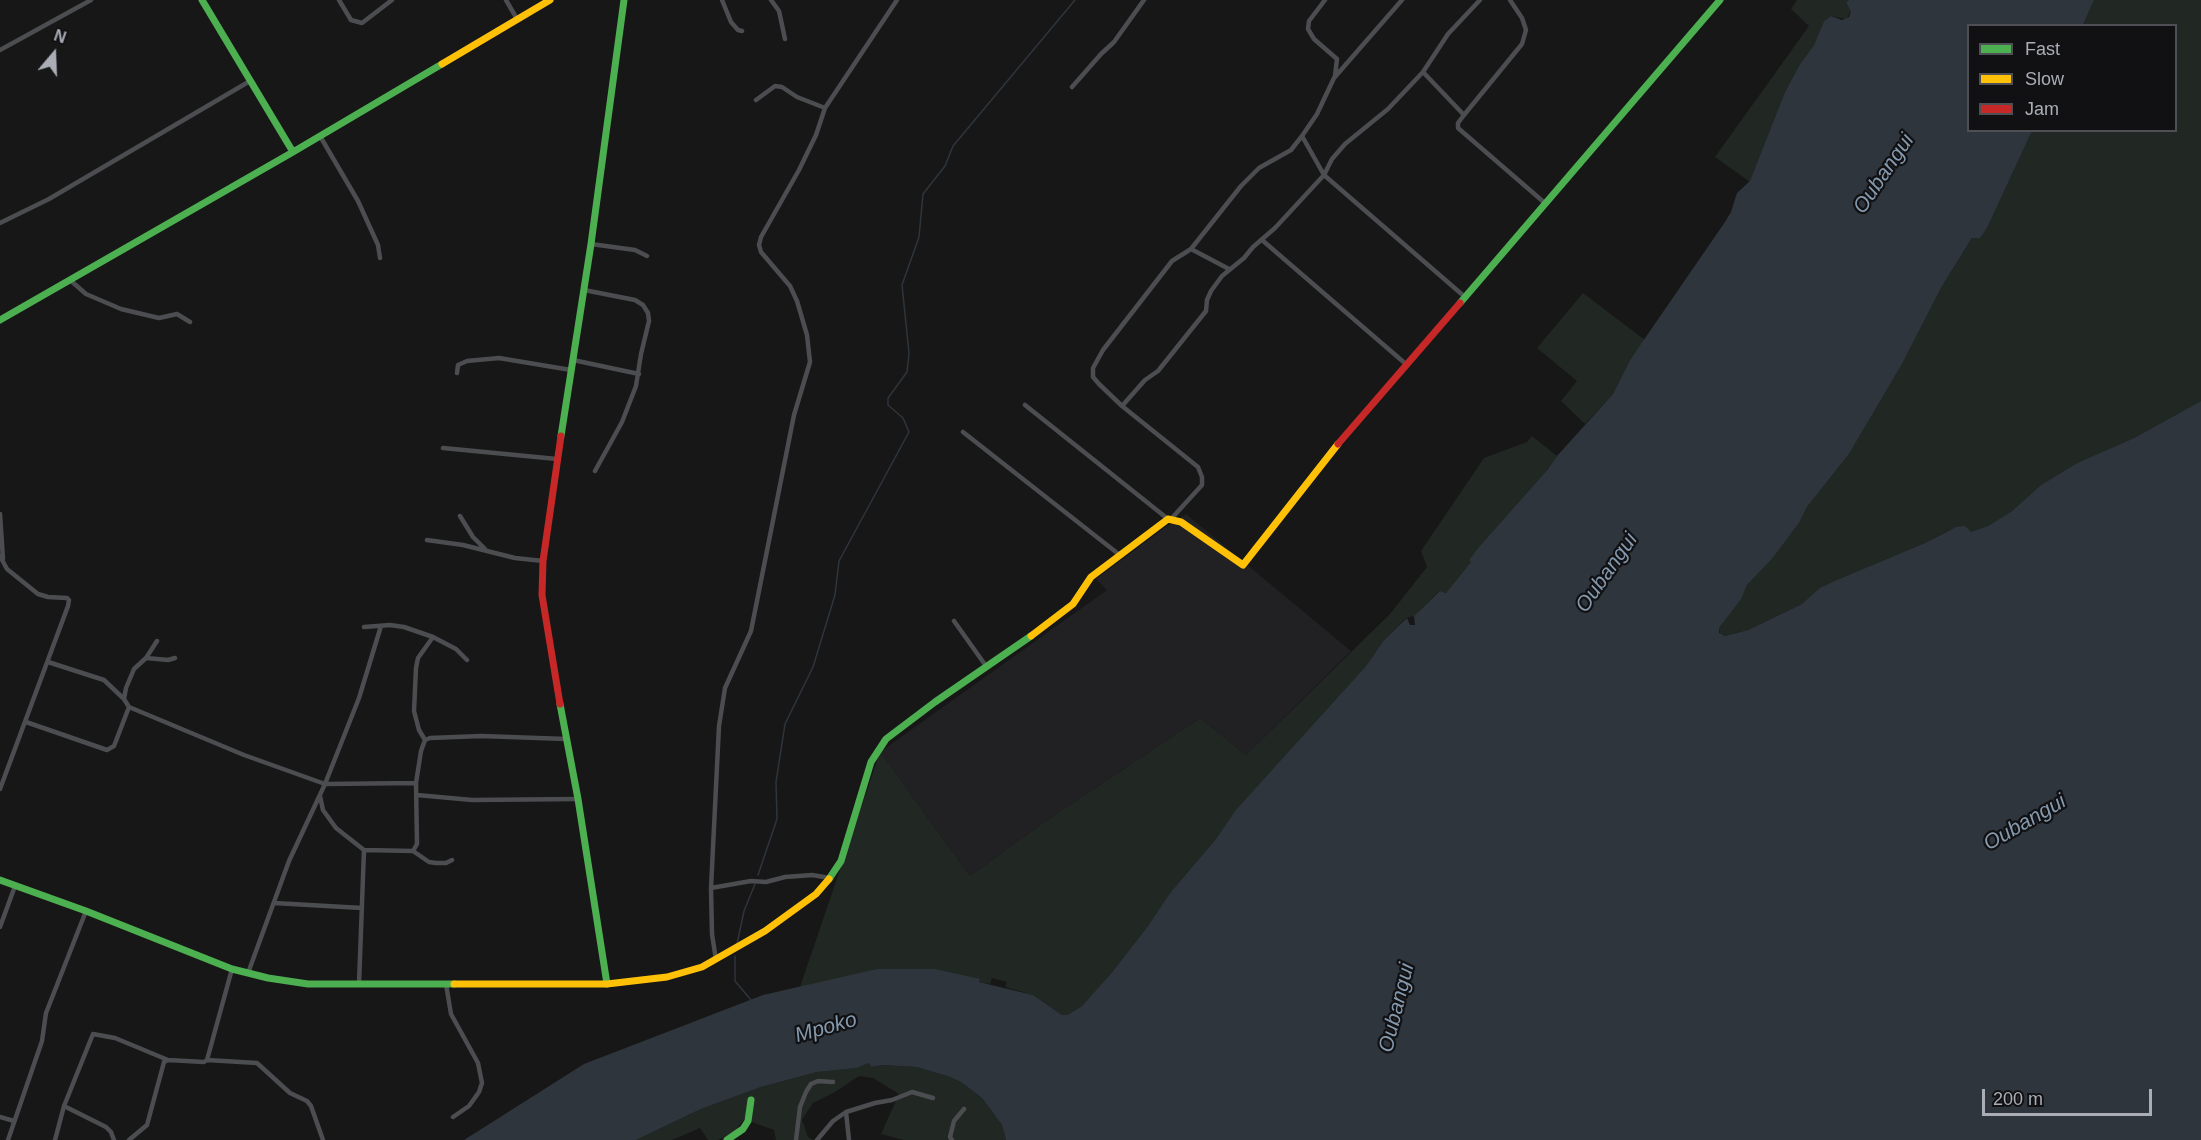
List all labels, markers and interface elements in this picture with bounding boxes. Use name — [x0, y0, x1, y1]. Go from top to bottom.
north arrow — [24, 24, 84, 84]
legend — [1967, 24, 2177, 132]
text: N — [52, 27, 68, 46]
text: Fast — [2025, 39, 2060, 59]
text: Slow — [2025, 69, 2064, 89]
text: Jam — [2025, 99, 2059, 119]
water label: Oubangui — [1848, 129, 1920, 219]
water label: Oubangui — [1571, 528, 1643, 618]
water label: Oubangui — [1979, 789, 2071, 857]
water label: Oubangui — [1374, 961, 1420, 1055]
water label: Mpoko — [792, 1007, 860, 1049]
scale bar — [1985, 1077, 2154, 1115]
text: 200 m — [1993, 1089, 2043, 1109]

